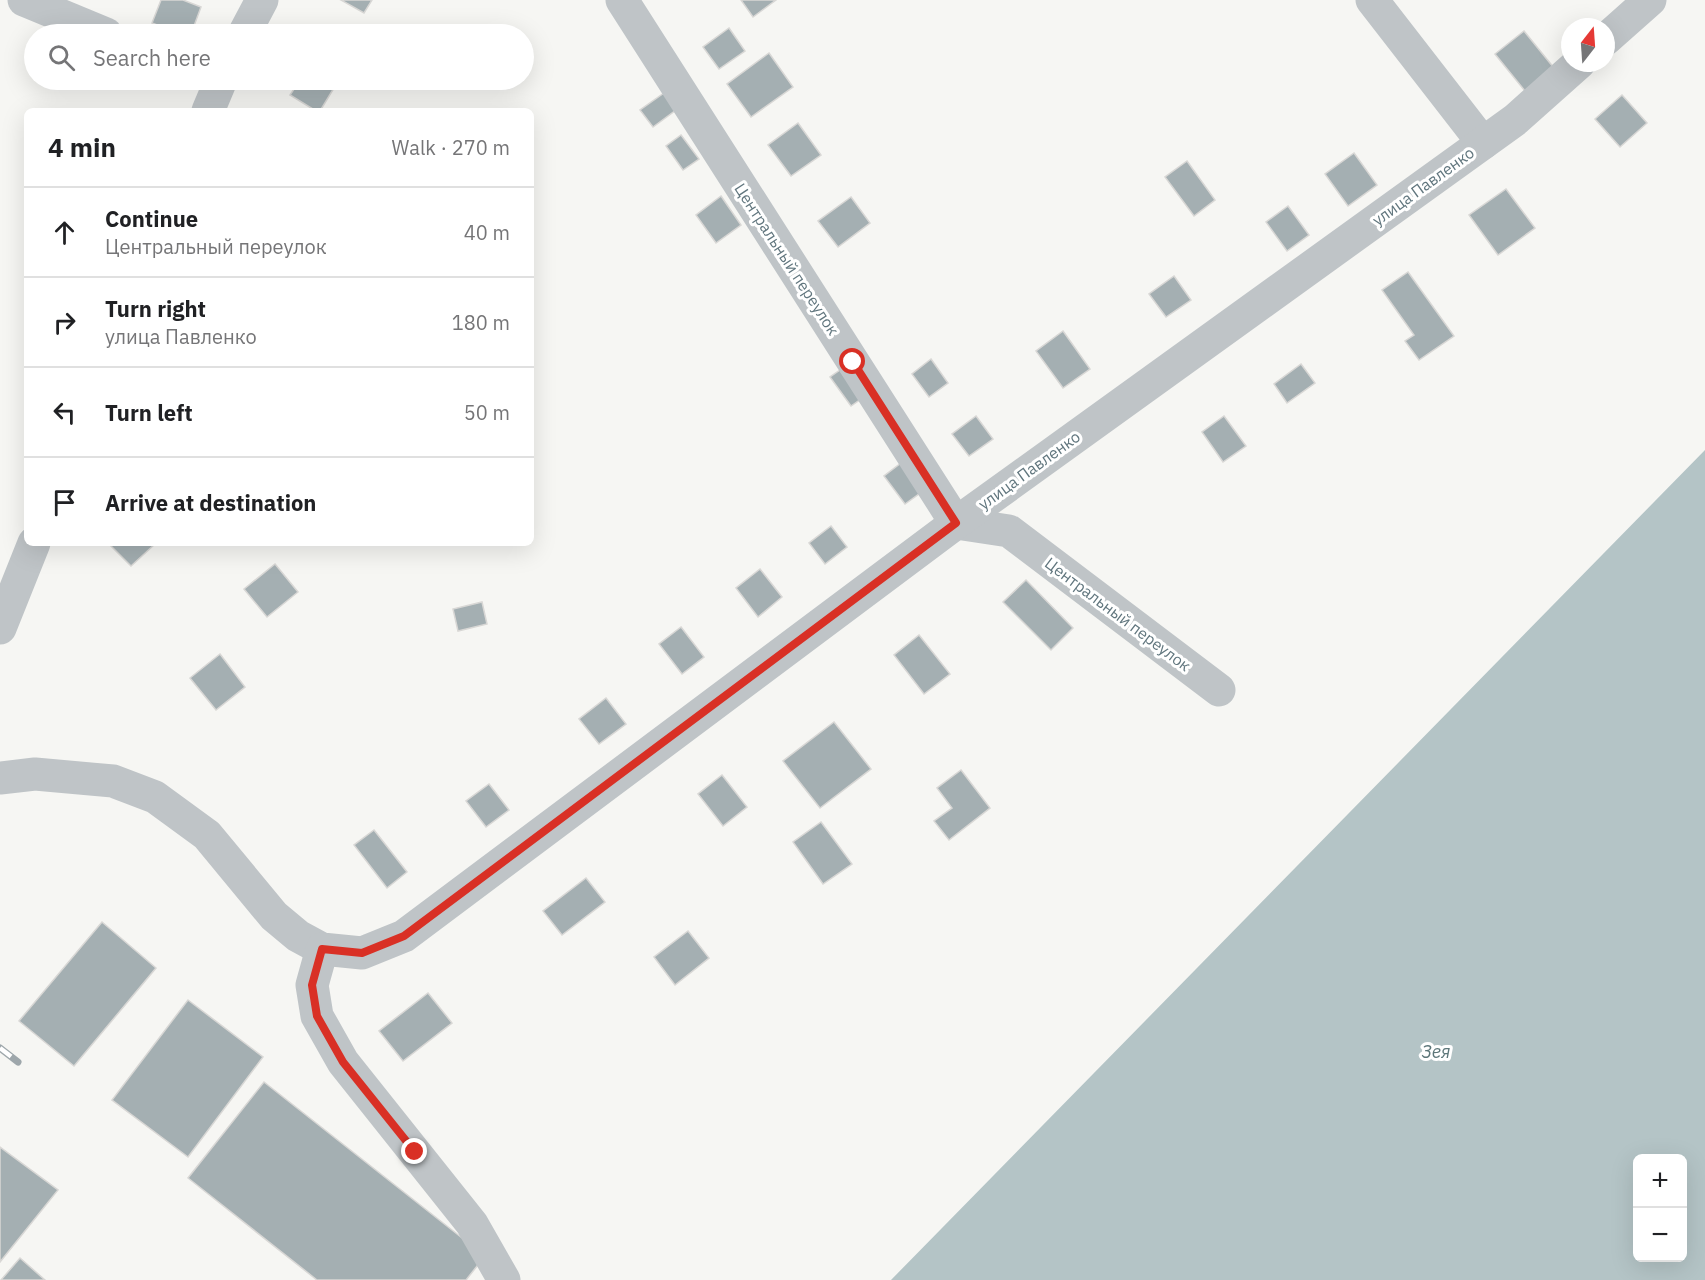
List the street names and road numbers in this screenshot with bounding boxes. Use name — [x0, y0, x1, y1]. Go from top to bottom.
street label: улица Павленко — [1368, 142, 1478, 230]
street label: Центральный переулок — [730, 179, 844, 339]
street label: улица Павленко — [974, 426, 1084, 514]
street label: Центральный переулок — [1041, 553, 1195, 675]

